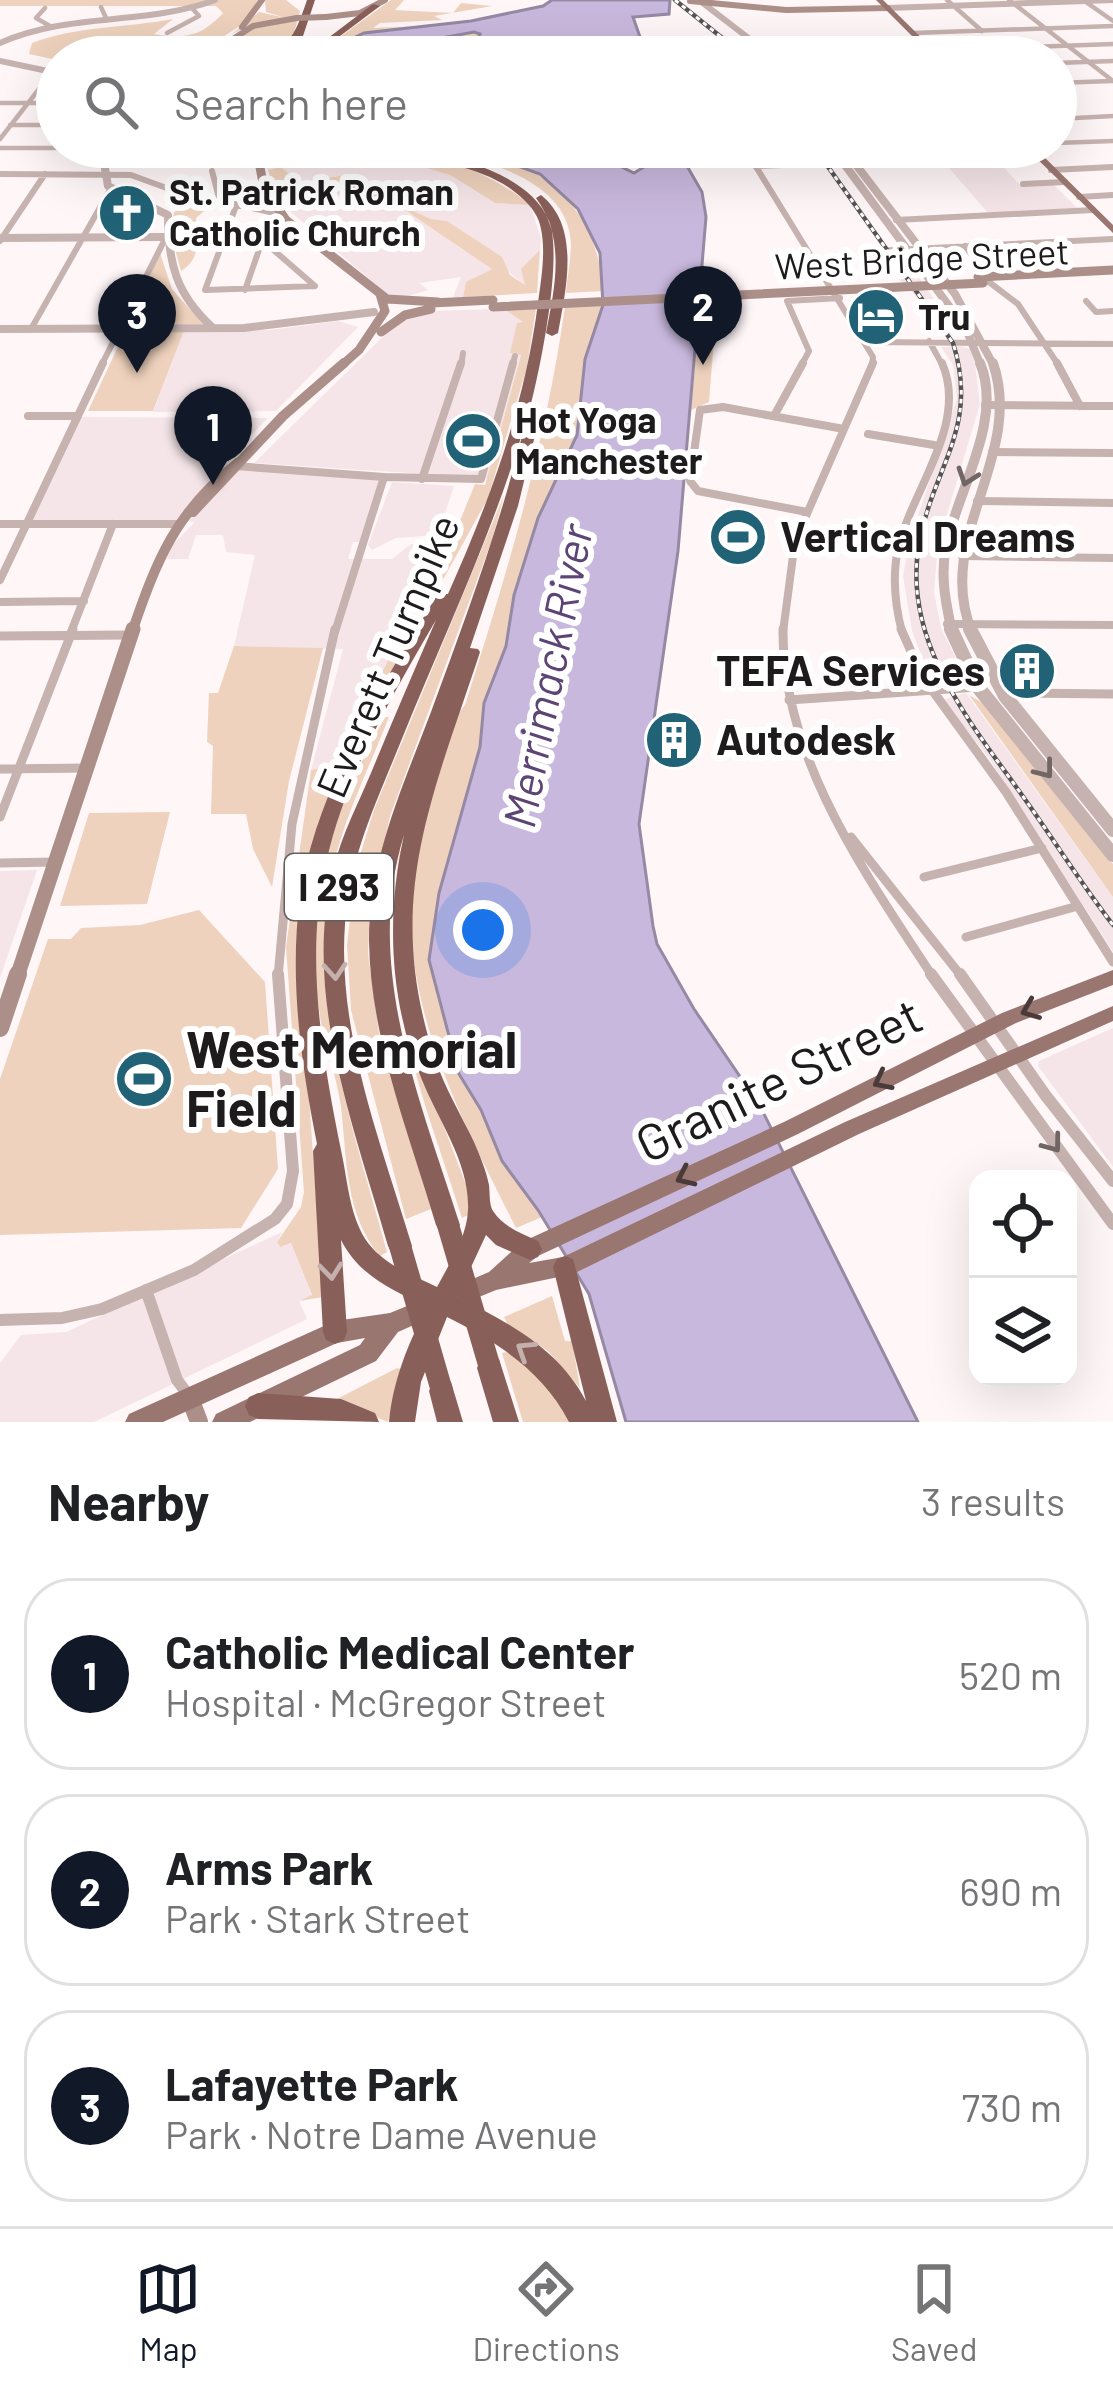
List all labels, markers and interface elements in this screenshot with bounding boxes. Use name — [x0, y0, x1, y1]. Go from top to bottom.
search box — [36, 36, 1077, 168]
icon: search — [78, 69, 144, 135]
text: Search here — [174, 75, 408, 129]
place label: St. Patrick Roman Catholic Church — [169, 169, 454, 253]
church icon: St. Patrick Roman Catholic Church — [96, 182, 158, 244]
street label: West Bridge Street — [774, 228, 1070, 287]
pin: 2 — [664, 266, 742, 365]
pin: 3 — [98, 274, 176, 373]
hotel icon: Tru — [845, 286, 907, 348]
place label: Tru — [918, 294, 970, 337]
pin: 1 — [174, 386, 252, 485]
place label: Hot Yoga Manchester — [515, 397, 703, 481]
sports icon: Hot Yoga Manchester — [442, 410, 504, 472]
one-way arrow — [957, 465, 981, 486]
street label: Everett Turnpike — [304, 506, 469, 804]
sports icon: Vertical Dreams — [707, 506, 769, 568]
place label: Vertical Dreams — [780, 510, 1075, 560]
water label: Merrimack River — [490, 517, 602, 832]
building icon: TEFA Services — [996, 640, 1058, 702]
place label: TEFA Services — [716, 644, 985, 694]
building icon: Autodesk — [643, 709, 705, 771]
place label: Autodesk — [716, 713, 896, 763]
one-way arrow — [1031, 757, 1052, 779]
road number: I 293 — [285, 854, 393, 920]
your location — [453, 900, 513, 960]
one-way arrow — [322, 962, 348, 981]
street label: Granite Street — [625, 982, 931, 1173]
one-way arrow — [1021, 995, 1042, 1020]
place label: West Memorial Field — [186, 1017, 517, 1137]
sports icon: West Memorial Field — [113, 1048, 175, 1110]
one-way arrow — [873, 1067, 894, 1091]
one-way arrow — [1039, 1130, 1060, 1152]
one-way arrow — [676, 1163, 697, 1186]
map controls — [969, 1170, 1077, 1386]
button: locate — [969, 1170, 1077, 1278]
one-way arrow — [318, 1262, 343, 1281]
button: layers — [969, 1278, 1077, 1386]
one-way arrow — [516, 1342, 538, 1364]
text: Nearby — [48, 1470, 209, 1531]
text: 3 results — [921, 1477, 1065, 1524]
text: Catholic Medical Center — [165, 1624, 634, 1678]
text: 1 — [83, 1651, 97, 1698]
text: 520 m — [959, 1651, 1062, 1698]
text: Hospital · McGregor Street — [165, 1678, 606, 1725]
text: Arms Park — [165, 1840, 373, 1894]
text: 2 — [79, 1867, 101, 1914]
text: 690 m — [960, 1867, 1062, 1914]
text: Park · Stark Street — [165, 1894, 470, 1941]
text: Lafayette Park — [165, 2056, 458, 2110]
text: 3 — [79, 2083, 101, 2130]
text: 730 m — [961, 2083, 1062, 2130]
text: Park · Notre Dame Avenue — [165, 2110, 598, 2157]
tab: Map — [135, 2256, 201, 2368]
tab: Directions — [472, 2256, 620, 2368]
tab: Saved — [891, 2256, 978, 2368]

